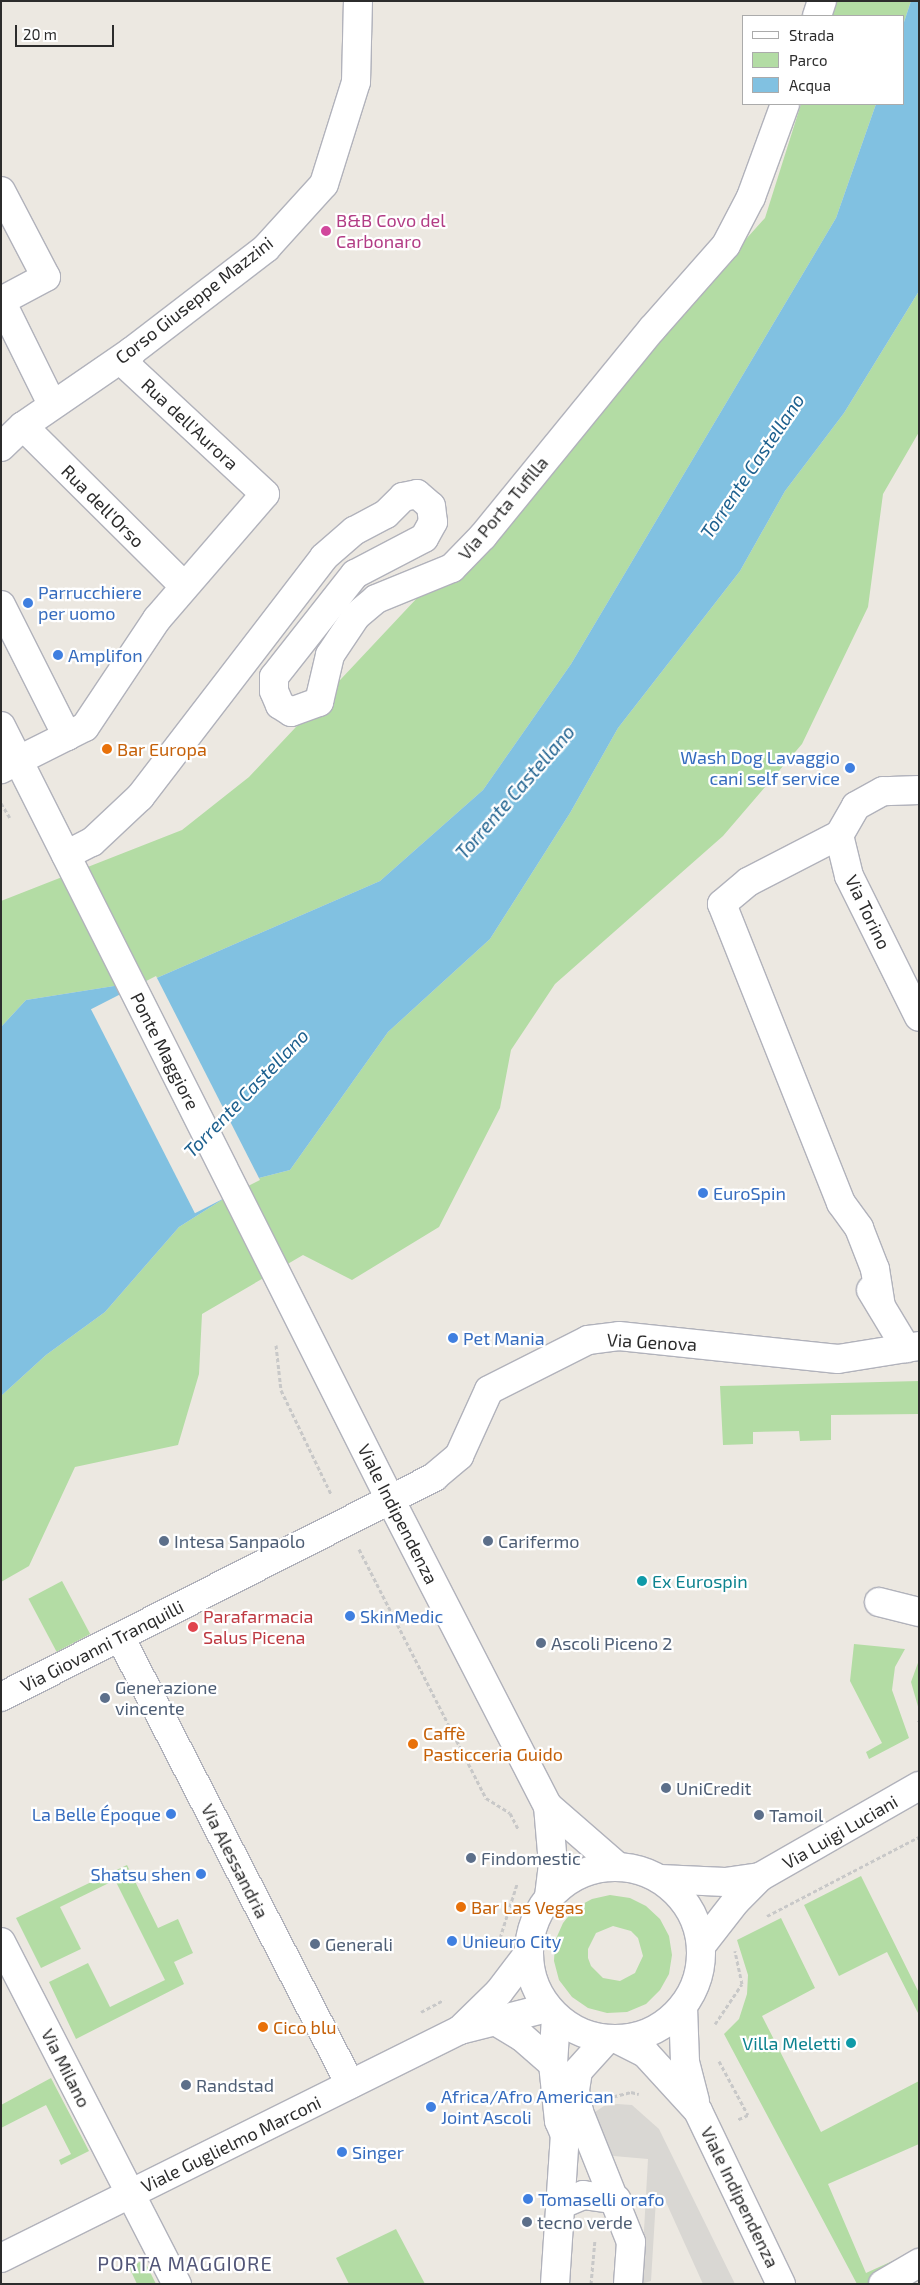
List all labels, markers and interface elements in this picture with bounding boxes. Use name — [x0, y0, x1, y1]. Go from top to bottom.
scale bar — [18, 15, 116, 47]
legend — [742, 15, 905, 105]
text: 20 m — [23, 25, 57, 43]
text: Strada — [789, 26, 834, 44]
text: Parco — [789, 51, 828, 69]
text: Acqua — [789, 76, 831, 94]
place label: B&B Covo del Carbonaro — [336, 210, 446, 252]
marker: B&B Covo del Carbonaro — [320, 225, 332, 237]
street label: Corso Giuseppe Mazzini — [111, 232, 277, 368]
street label: Rua dell'Aurora — [137, 374, 243, 474]
water label: Torrente Castellano — [695, 389, 809, 543]
street label: Via Porta Tufilla — [453, 452, 553, 564]
street label: Rua dell'Orso — [57, 460, 149, 552]
place label: Parrucchiere per uomo — [38, 582, 142, 624]
marker: Parrucchiere per uomo — [22, 597, 34, 609]
place label: Amplifon — [68, 644, 143, 666]
marker: Amplifon — [52, 649, 64, 661]
water label: Torrente Castellano — [451, 721, 579, 863]
place label: Bar Europa — [117, 738, 207, 760]
marker: Bar Europa — [101, 743, 113, 755]
place label: Wash Dog Lavaggio cani self service — [680, 747, 840, 790]
marker: Wash Dog Lavaggio cani self service — [844, 762, 856, 774]
street label: Via Torino — [841, 871, 895, 953]
street label: Ponte Maggiore — [126, 989, 204, 1113]
water label: Torrente Castellano — [179, 1024, 313, 1162]
place label: EuroSpin — [713, 1182, 786, 1204]
marker: EuroSpin — [697, 1187, 709, 1199]
place label: Pet Mania — [463, 1327, 545, 1349]
street label: Via Genova — [606, 1329, 698, 1355]
marker: Pet Mania — [447, 1332, 459, 1344]
street label: Viale Indipendenza — [353, 1440, 443, 1588]
place label: Intesa Sanpaolo — [174, 1530, 305, 1552]
place label: Carifermo — [498, 1530, 579, 1552]
marker: Intesa Sanpaolo — [158, 1535, 170, 1547]
marker: Carifermo — [482, 1535, 494, 1547]
place label: Ex Eurospin — [652, 1570, 748, 1592]
marker: Ex Eurospin — [636, 1575, 648, 1587]
street label: Via Giovanni Tranquilli — [17, 1595, 187, 1697]
place label: SkinMedic — [360, 1605, 443, 1627]
place label: Parafarmacia Salus Picena — [203, 1606, 313, 1648]
marker: SkinMedic — [344, 1610, 356, 1622]
marker: Parafarmacia Salus Picena — [187, 1621, 199, 1633]
place label: Ascoli Piceno 2 — [551, 1632, 672, 1654]
marker: Ascoli Piceno 2 — [535, 1637, 547, 1649]
place label: Generazione vincente — [115, 1677, 217, 1720]
marker: Generazione vincente — [99, 1692, 111, 1704]
place label: Caffè Pasticceria Guido — [423, 1723, 563, 1766]
marker: Caffè Pasticceria Guido — [407, 1738, 419, 1750]
place label: UniCredit — [676, 1777, 751, 1799]
marker: UniCredit — [660, 1782, 672, 1794]
street label: Via Luigi Luciani — [779, 1790, 901, 1874]
street label: Via Alessandria — [197, 1800, 273, 1922]
place label: La Belle Époque — [32, 1803, 161, 1825]
place label: Tamoil — [769, 1804, 823, 1826]
marker: La Belle Époque — [165, 1808, 177, 1820]
marker: Tamoil — [753, 1809, 765, 1821]
place label: Findomestic — [481, 1847, 581, 1869]
marker: Findomestic — [465, 1852, 477, 1864]
place label: Shatsu shen — [91, 1863, 191, 1885]
marker: Shatsu shen — [195, 1868, 207, 1880]
place label: Bar Las Vegas — [471, 1896, 584, 1918]
marker: Bar Las Vegas — [455, 1901, 467, 1913]
place label: Unieuro City — [462, 1930, 561, 1952]
place label: Generali — [325, 1933, 393, 1955]
marker: Unieuro City — [446, 1935, 458, 1947]
marker: Generali — [309, 1938, 321, 1950]
place label: Cico blu — [273, 2016, 336, 2038]
marker: Cico blu — [257, 2021, 269, 2033]
street label: Via Milano — [37, 2025, 95, 2111]
place label: Villa Meletti — [742, 2032, 841, 2054]
marker: Villa Meletti — [845, 2037, 857, 2049]
place label: Randstad — [196, 2074, 274, 2096]
marker: Randstad — [180, 2079, 192, 2091]
place label: Africa/Afro American Joint Ascoli — [441, 2086, 614, 2128]
street label: Viale Guglielmo Marconi — [138, 2091, 324, 2197]
marker: Africa/Afro American Joint Ascoli — [425, 2101, 437, 2113]
street label: Viale Indipendenza — [696, 2123, 784, 2271]
place label: Singer — [352, 2141, 404, 2163]
marker: Singer — [336, 2146, 348, 2158]
place label: Tomaselli orafo — [538, 2188, 665, 2210]
marker: Tomaselli orafo — [522, 2193, 534, 2205]
place label: tecno verde — [537, 2211, 633, 2233]
marker: tecno verde — [521, 2216, 533, 2228]
district label: PORTA MAGGIORE — [95, 2251, 275, 2275]

